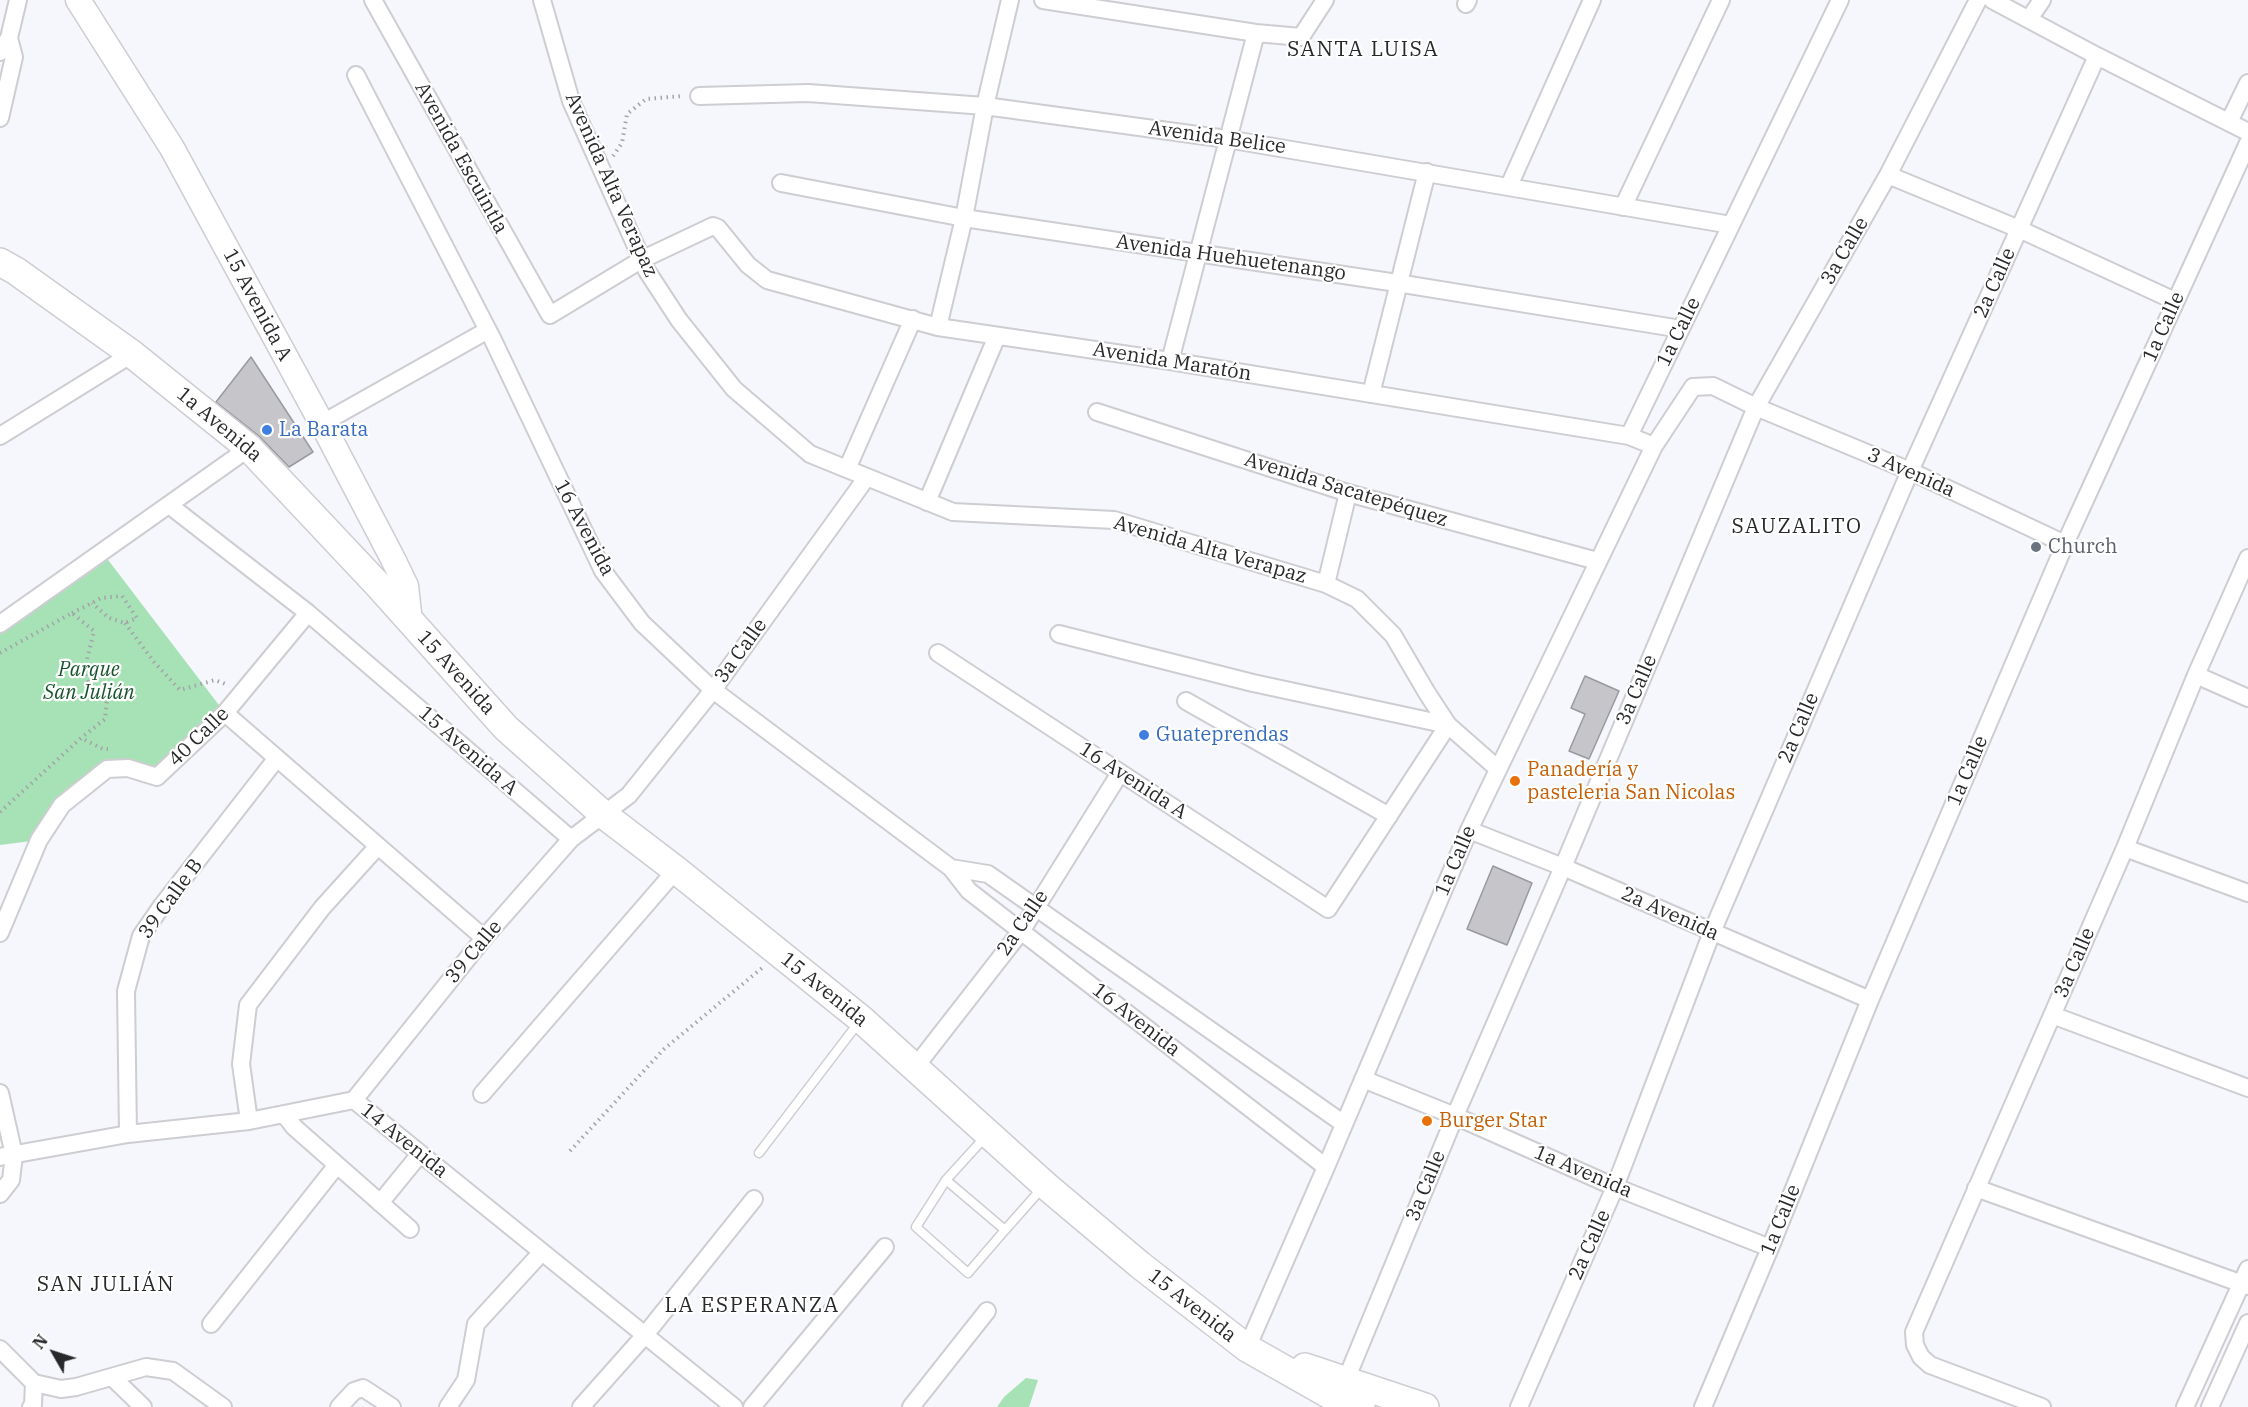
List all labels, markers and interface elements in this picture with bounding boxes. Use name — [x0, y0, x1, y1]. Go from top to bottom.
district label: SANTA LUISA — [1287, 37, 1439, 63]
street label: Avenida Escuintla — [409, 78, 513, 238]
street label: Avenida Alta Verapaz — [559, 89, 663, 281]
street label: Avenida Belice — [1147, 116, 1287, 160]
street label: 3a Calle — [1816, 213, 1874, 289]
street label: Avenida Huehuetenango — [1114, 230, 1348, 286]
street label: 2a Calle — [1969, 244, 2021, 322]
street label: 15 Avenida A — [217, 245, 297, 365]
street label: 1a Calle — [2138, 288, 2190, 366]
street label: 1a Calle — [1652, 293, 1706, 371]
street label: Avenida Maratón — [1091, 338, 1253, 386]
street label: 1a Avenida — [171, 382, 267, 468]
place label: La Barata — [279, 418, 368, 442]
marker: La Barata — [260, 423, 274, 437]
street label: 3 Avenida — [1864, 443, 1958, 503]
street label: Avenida Sacatepéquez — [1242, 448, 1450, 532]
street label: 16 Avenida — [549, 476, 619, 580]
street label: Avenida Alta Verapaz — [1111, 511, 1309, 589]
district label: SAUZALITO — [1731, 514, 1863, 540]
place label: Church — [2048, 535, 2117, 559]
marker: Church — [2029, 540, 2043, 554]
street label: 3a Calle — [710, 614, 772, 688]
street label: 15 Avenida — [412, 626, 500, 720]
street label: 3a Calle — [1612, 651, 1662, 729]
park label: Parque San Julián — [43, 658, 135, 705]
street label: 2a Calle — [1774, 689, 1824, 767]
street label: 15 Avenida A — [413, 701, 523, 801]
street label: 40 Calle — [164, 702, 234, 772]
place label: Guateprendas — [1156, 723, 1289, 747]
marker: Guateprendas — [1137, 728, 1151, 742]
street label: 1a Calle — [1943, 732, 1993, 810]
street label: 16 Avenida A — [1075, 737, 1191, 825]
place label: Panadería y pasteleria San Nicolas — [1527, 758, 1735, 805]
marker: Panadería y pasteleria San Nicolas — [1508, 774, 1522, 788]
street label: 1a Calle — [1431, 822, 1481, 900]
street label: 39 Calle B — [134, 854, 208, 944]
street label: 2a Avenida — [1618, 882, 1722, 946]
street label: 2a Calle — [992, 886, 1054, 960]
street label: 39 Calle — [441, 916, 507, 988]
street label: 3a Calle — [2050, 924, 2100, 1002]
street label: 15 Avenida — [776, 948, 872, 1032]
street label: 16 Avenida — [1087, 978, 1185, 1062]
street label: 14 Avenida — [356, 1099, 452, 1183]
place label: Burger Star — [1439, 1109, 1547, 1133]
marker: Burger Star — [1420, 1114, 1434, 1128]
street label: 1a Avenida — [1530, 1141, 1636, 1203]
street label: 3a Calle — [1401, 1147, 1451, 1225]
street label: 1a Calle — [1756, 1181, 1806, 1259]
street label: 2a Calle — [1564, 1206, 1616, 1284]
street label: 15 Avenida — [1143, 1264, 1241, 1348]
district label: SAN JULIÁN — [37, 1272, 175, 1298]
district label: LA ESPERANZA — [664, 1293, 840, 1319]
north arrow — [24, 1323, 84, 1383]
text: N — [28, 1330, 52, 1353]

